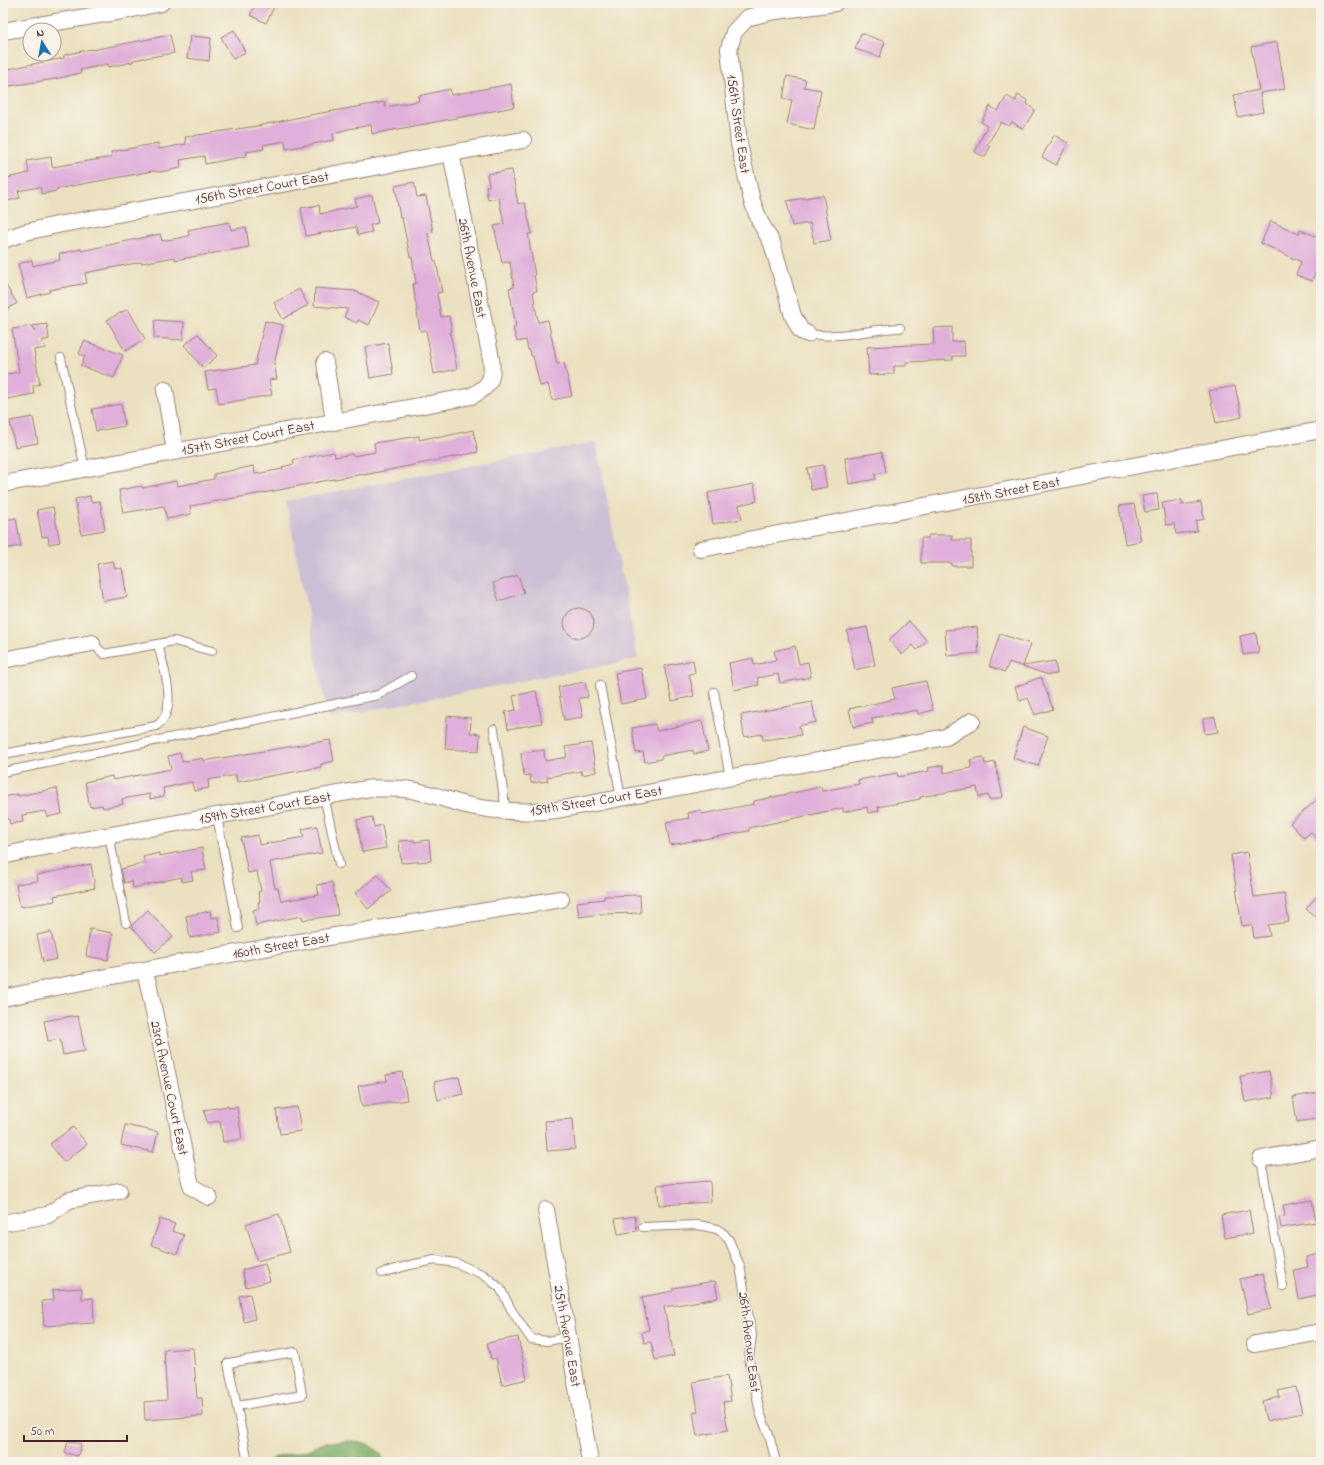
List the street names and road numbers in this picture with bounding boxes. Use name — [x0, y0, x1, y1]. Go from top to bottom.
street label: 156th Street East — [720, 73, 755, 176]
street label: 156th Street Court East — [194, 166, 331, 211]
street label: 26th Avenue East — [452, 217, 492, 320]
street label: 157th Street Court East — [180, 415, 317, 462]
street label: 158th Street East — [961, 472, 1062, 511]
street label: 159th Street Court East — [529, 781, 664, 822]
street label: 159th Street Court East — [198, 786, 333, 830]
street label: 160th Street East — [231, 928, 332, 965]
street label: 23rd Avenue Court East — [144, 1019, 193, 1158]
street label: 25th Avenue East — [547, 1284, 586, 1389]
street label: 26th Avenue East — [732, 1291, 765, 1394]

